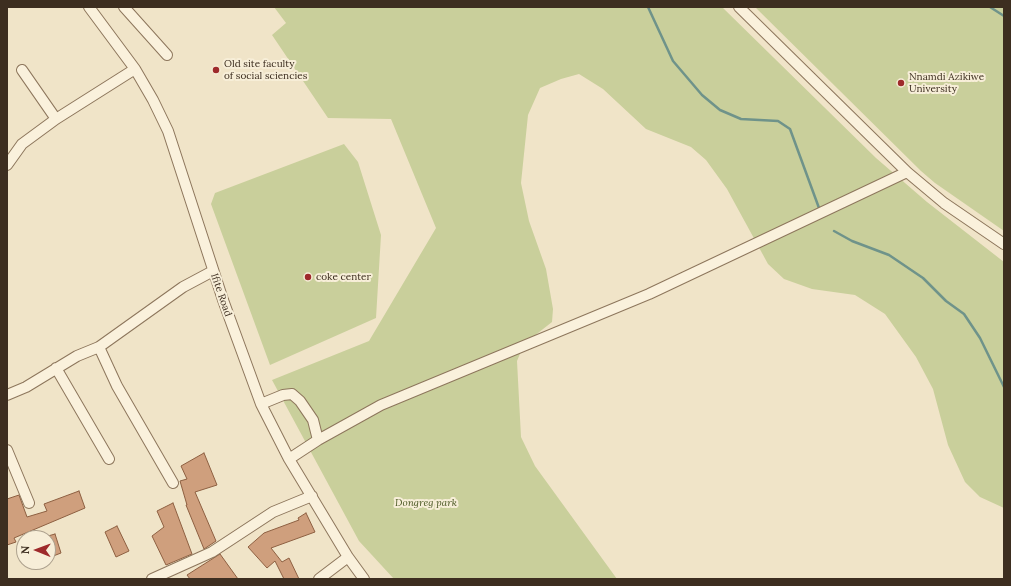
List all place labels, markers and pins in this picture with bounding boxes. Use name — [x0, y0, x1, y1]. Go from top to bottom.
place label: Old site faculty of social sciencies — [224, 58, 307, 82]
marker: Old site faculty of social sciencies — [211, 65, 221, 75]
place label: Nnamdi Azikiwe University — [909, 71, 984, 94]
marker: Nnamdi Azikiwe University — [896, 78, 906, 88]
place label: coke center — [316, 271, 371, 283]
marker: coke center — [303, 272, 313, 282]

